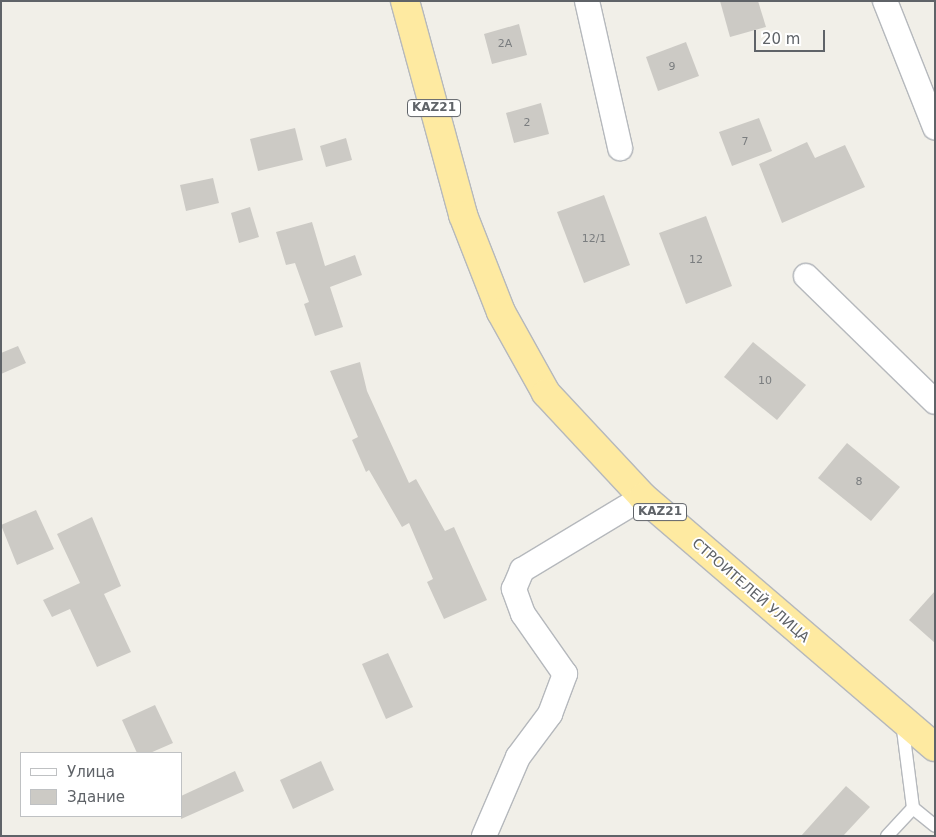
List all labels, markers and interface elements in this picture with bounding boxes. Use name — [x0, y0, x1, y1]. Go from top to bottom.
scale bar — [756, 20, 827, 52]
text: 20 m — [762, 30, 800, 48]
house number: 2А — [498, 37, 512, 51]
house number: 9 — [669, 60, 675, 74]
road number: KAZ21 — [406, 99, 462, 118]
house number: 2 — [524, 116, 530, 130]
house number: 7 — [742, 135, 748, 149]
house number: 12/1 — [582, 232, 606, 246]
house number: 12 — [689, 253, 703, 267]
house number: 10 — [758, 374, 772, 388]
house number: 8 — [856, 475, 862, 489]
road number: KAZ21 — [632, 502, 688, 522]
street label: СТРОИТЕЛЕЙ УЛИЦА — [689, 534, 813, 646]
legend — [20, 752, 182, 817]
text: Улица — [67, 763, 115, 781]
text: Здание — [67, 788, 125, 806]

